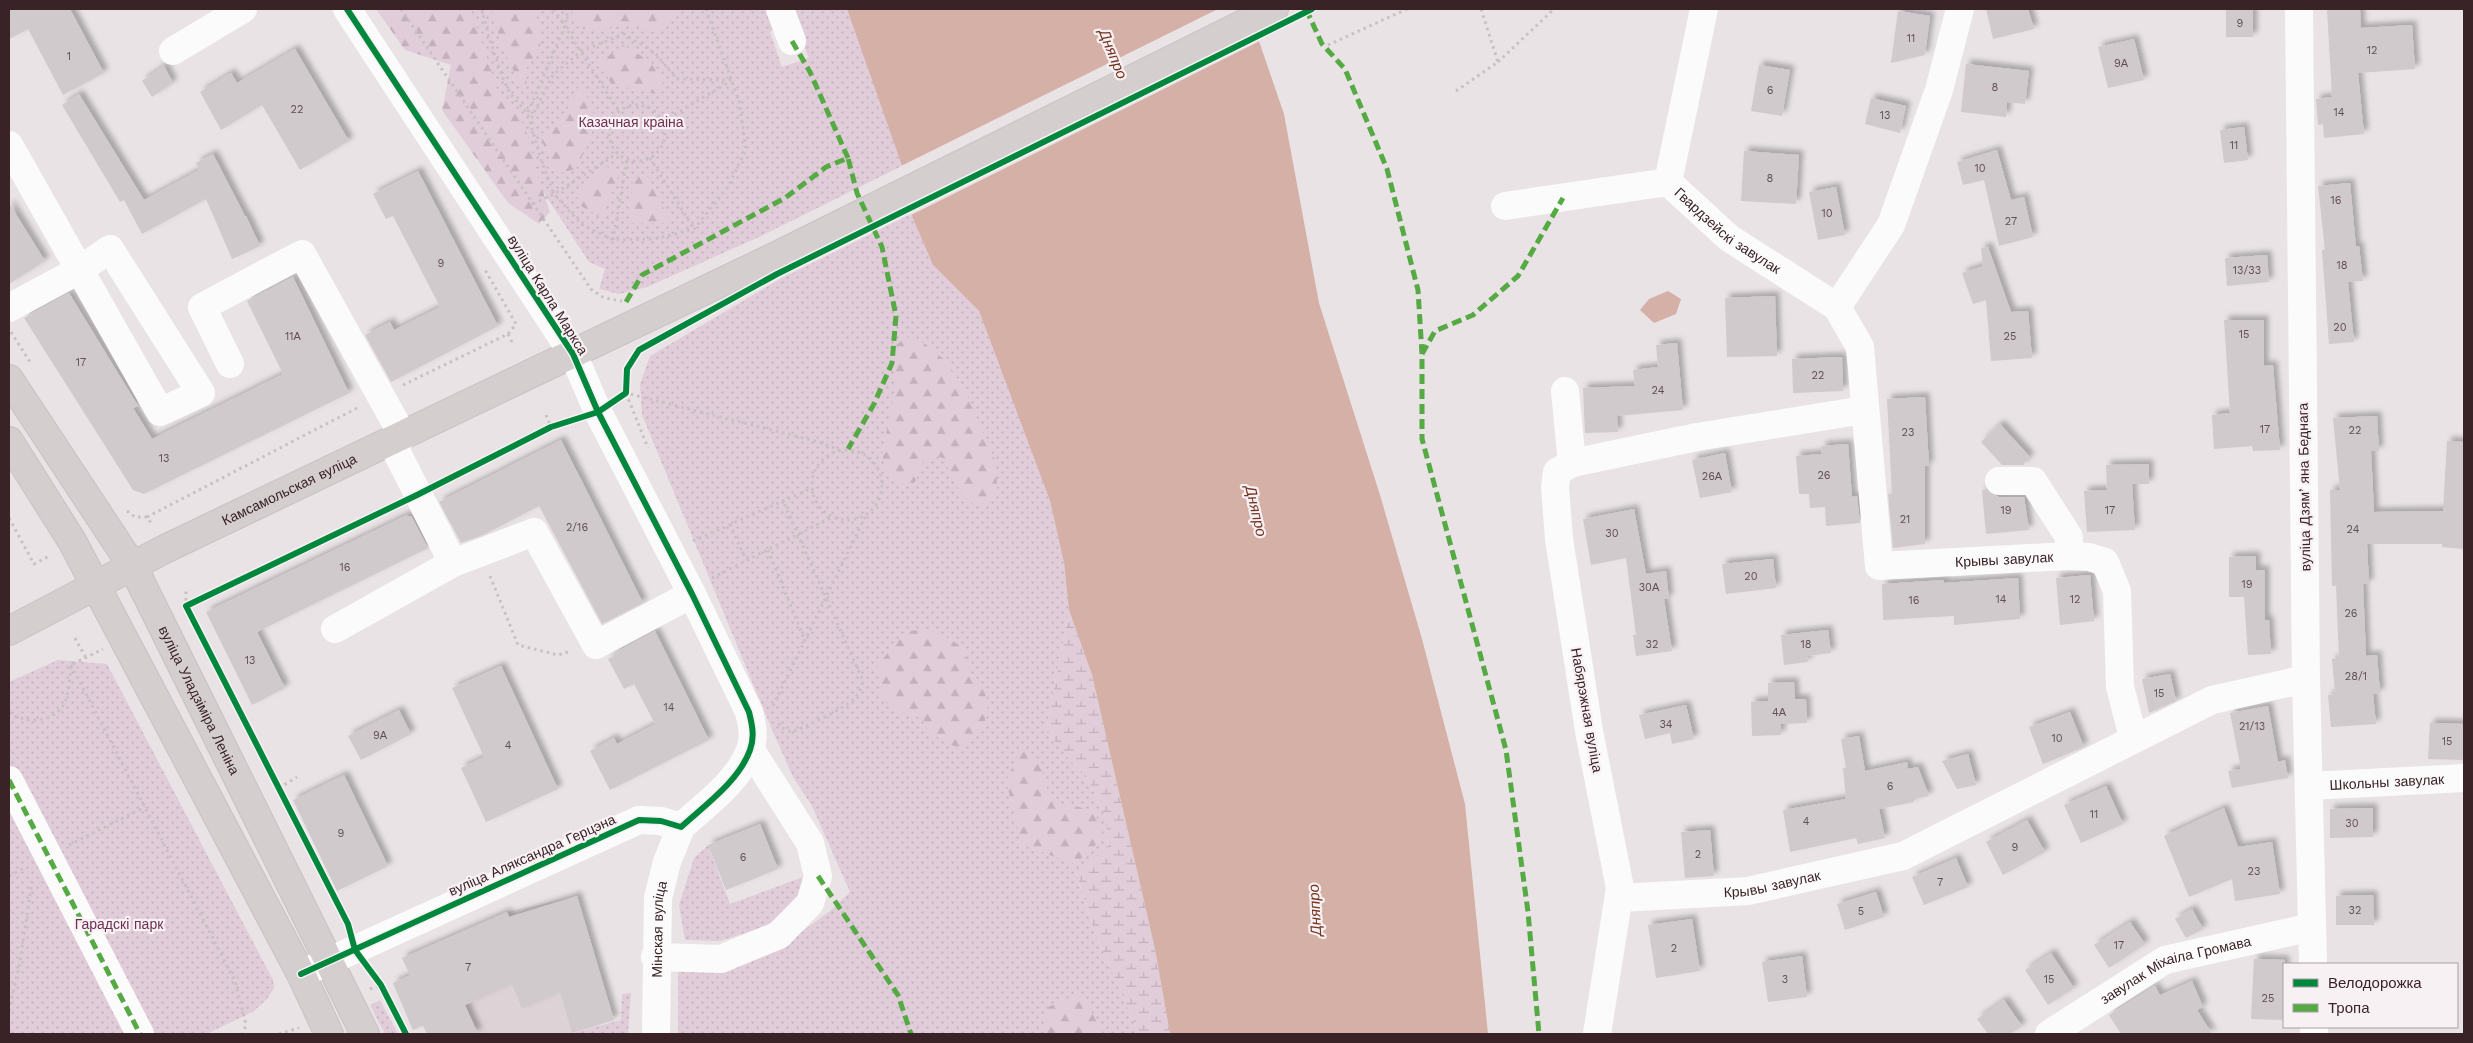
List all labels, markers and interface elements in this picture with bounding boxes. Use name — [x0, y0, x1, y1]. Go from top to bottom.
house number: 9 — [2237, 17, 2244, 30]
water label: Дняпро — [1094, 25, 1131, 81]
house number: 11 — [1907, 32, 1915, 45]
house number: 12 — [2367, 44, 2377, 57]
house number: 1 — [67, 50, 71, 63]
house number: 9А — [2114, 57, 2129, 70]
house number: 8 — [1992, 81, 1999, 94]
house number: 6 — [1767, 84, 1774, 97]
house number: 22 — [291, 103, 303, 116]
house number: 14 — [2333, 106, 2345, 119]
house number: 13 — [1880, 109, 1890, 122]
park label: Казачная краіна — [578, 114, 684, 130]
house number: 11 — [2230, 139, 2238, 152]
house number: 10 — [1974, 162, 1986, 175]
house number: 8 — [1767, 172, 1774, 185]
street label: Гвардзейскі завулак — [1671, 184, 1784, 277]
house number: 16 — [2331, 194, 2342, 207]
house number: 10 — [1821, 207, 1833, 220]
house number: 27 — [2005, 215, 2017, 228]
street label: вуліца Карла Маркса — [505, 232, 591, 358]
house number: 9 — [438, 257, 445, 270]
house number: 18 — [2336, 259, 2348, 272]
house number: 13/33 — [2233, 264, 2261, 277]
house number: 20 — [2333, 321, 2347, 334]
house number: 15 — [2239, 328, 2249, 341]
house number: 11А — [285, 330, 302, 343]
house number: 25 — [2004, 330, 2016, 343]
house number: 17 — [76, 356, 86, 369]
house number: 22 — [1812, 369, 1824, 382]
house number: 24 — [1652, 384, 1665, 397]
street label: вуліца Дзямʼяна Беднага — [2295, 402, 2313, 571]
house number: 17 — [2260, 423, 2270, 436]
house number: 22 — [2349, 424, 2361, 437]
house number: 23 — [1902, 426, 1914, 439]
street label: Камсамольская вуліца — [219, 450, 359, 529]
house number: 13 — [159, 452, 169, 465]
house number: 26 — [1817, 469, 1831, 482]
house number: 26А — [1702, 470, 1723, 483]
water label: Дняпро — [1241, 482, 1271, 538]
house number: 19 — [2000, 504, 2012, 517]
house number: 17 — [2105, 504, 2115, 517]
house number: 21 — [1900, 513, 1910, 526]
house number: 2/16 — [566, 521, 588, 534]
house number: 24 — [2347, 523, 2360, 536]
house number: 30 — [1605, 527, 1619, 540]
street label: Крывы завулак — [1955, 549, 2055, 570]
house number: 16 — [340, 561, 351, 574]
house number: 20 — [1744, 570, 1758, 583]
house number: 19 — [2241, 578, 2253, 591]
house number: 30А — [1639, 581, 1660, 594]
house number: 14 — [1995, 593, 2007, 606]
house number: 12 — [2070, 593, 2080, 606]
house number: 16 — [1909, 594, 1920, 607]
house number: 26 — [2344, 607, 2358, 620]
street label: вуліца Уладзіміра Леніна — [156, 623, 243, 777]
house number: 32 — [1646, 638, 1658, 651]
house number: 18 — [1800, 638, 1812, 651]
street label: Набярэжная вуліца — [1568, 646, 1606, 774]
house number: 13 — [245, 654, 255, 667]
house number: 28/1 — [2345, 670, 2367, 683]
house number: 15 — [2154, 687, 2164, 700]
house number: 14 — [663, 701, 675, 714]
house number: 4А — [1772, 706, 1787, 719]
house number: 34 — [1659, 718, 1673, 731]
house number: 21/13 — [2239, 720, 2265, 733]
house number: 9А — [373, 729, 388, 742]
house number: 10 — [2051, 732, 2063, 745]
house number: 15 — [2442, 735, 2452, 748]
house number: 4 — [505, 739, 512, 752]
street label: Школьны завулак — [2329, 771, 2446, 793]
house number: 6 — [1887, 780, 1894, 793]
house number: 11 — [2090, 808, 2098, 821]
street label: вуліца Аляксандра Герцэна — [446, 811, 618, 899]
house number: 4 — [1803, 815, 1810, 828]
house number: 30 — [2345, 817, 2359, 830]
house number: 9 — [338, 827, 345, 840]
house number: 9 — [2012, 841, 2019, 854]
house number: 2 — [1695, 848, 1701, 861]
house number: 6 — [740, 851, 747, 864]
house number: 23 — [2248, 865, 2260, 878]
street label: Крывы завулак — [1723, 867, 1823, 900]
house number: 7 — [1937, 876, 1943, 889]
street label: Мінская вуліца — [649, 879, 670, 978]
water label: Дняпро — [1305, 884, 1325, 938]
house number: 32 — [2349, 904, 2361, 917]
house number: 5 — [1858, 905, 1864, 918]
park label: Гарадскі парк — [75, 916, 164, 932]
street label: завулак Міхаіла Громава — [2097, 933, 2253, 1007]
house number: 17 — [2114, 939, 2124, 952]
house number: 2 — [1671, 942, 1677, 955]
house number: 7 — [465, 961, 471, 974]
legend — [2283, 963, 2458, 1028]
house number: 3 — [1782, 973, 1788, 986]
house number: 15 — [2044, 973, 2054, 986]
text: Велодорожка — [2328, 974, 2422, 992]
house number: 25 — [2262, 992, 2274, 1005]
text: Тропа — [2328, 999, 2370, 1017]

